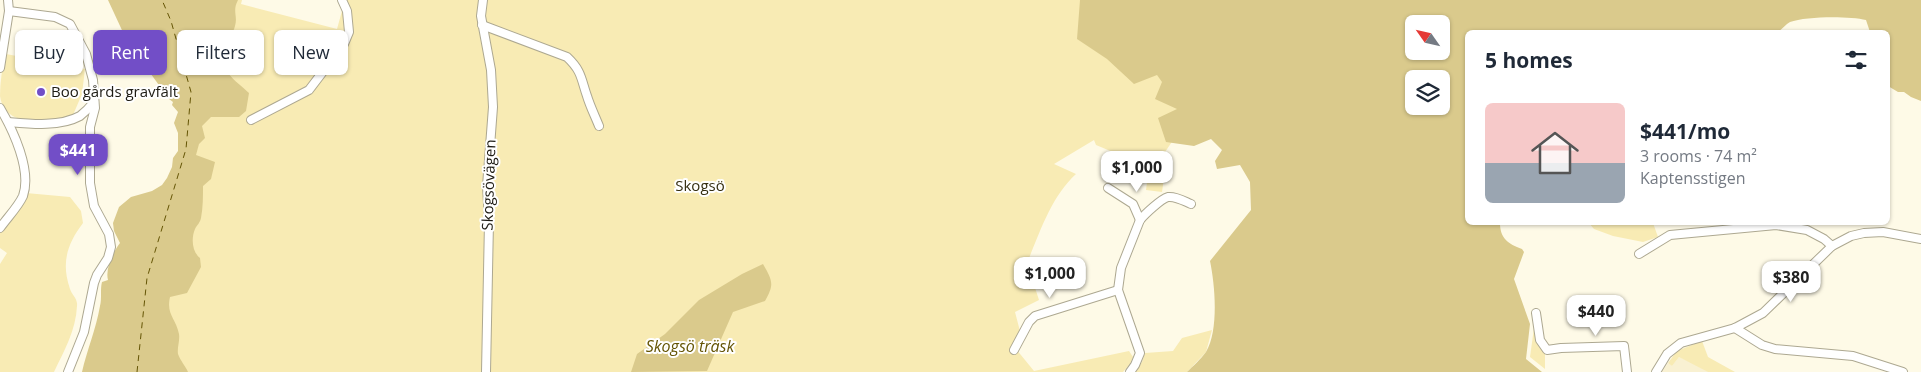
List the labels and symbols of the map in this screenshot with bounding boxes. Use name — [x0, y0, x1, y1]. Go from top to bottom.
north arrow — [1405, 15, 1450, 60]
place label: Boo gårds gravfält — [51, 81, 178, 101]
marker: Boo gårds gravfält — [35, 86, 47, 98]
pin: $441 — [48, 134, 108, 176]
street label: Skogsövägen — [476, 139, 500, 231]
pin: $1,000 — [1096, 150, 1178, 193]
park label: Skogsö — [675, 175, 725, 195]
pin: $1,000 — [1009, 256, 1091, 299]
pin: $380 — [1761, 260, 1821, 303]
pin: $440 — [1566, 294, 1626, 337]
water label: Skogsö träsk — [646, 335, 735, 357]

